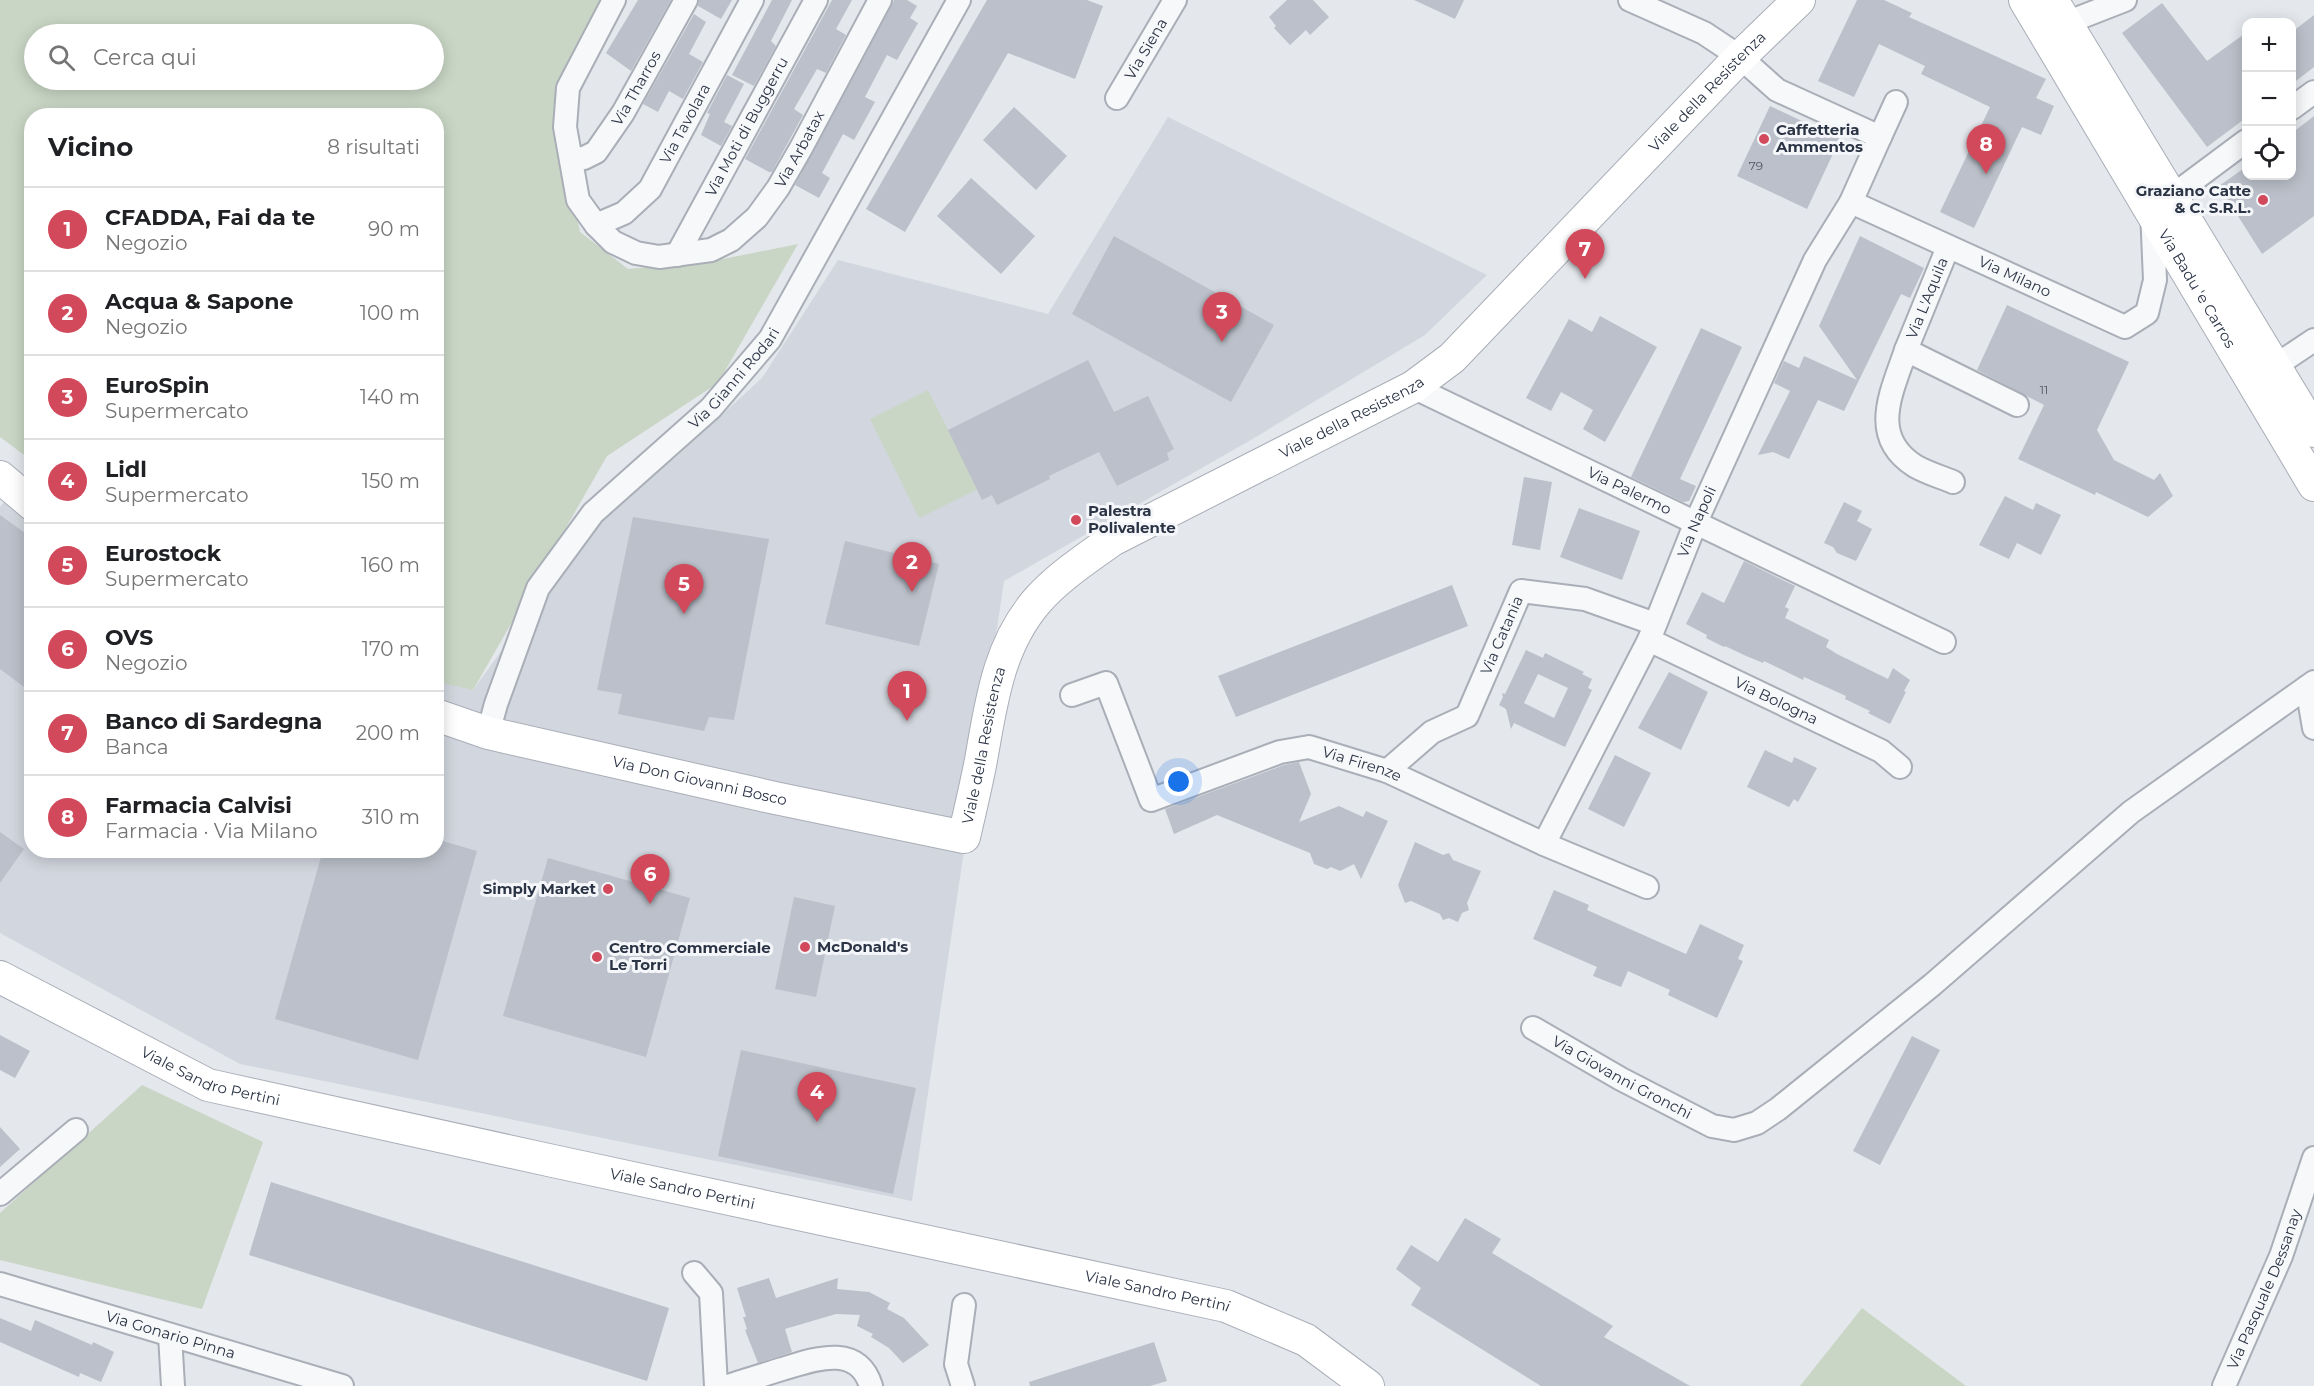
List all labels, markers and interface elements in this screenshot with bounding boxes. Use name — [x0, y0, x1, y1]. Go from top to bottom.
street label: Via Siena — [1120, 14, 1171, 83]
map controls — [2242, 18, 2296, 180]
button: + — [2242, 18, 2296, 72]
search box — [24, 24, 444, 90]
street label: Viale della Resistenza — [1644, 27, 1770, 156]
icon: search — [45, 41, 78, 74]
text: Cerca qui — [93, 44, 197, 71]
street label: Via Tharros — [607, 47, 665, 129]
street label: Via Moti di Buggerru — [701, 54, 792, 200]
button: − — [2242, 72, 2296, 126]
street label: Via Tavolara — [655, 80, 714, 167]
street label: Via Arbatax — [770, 107, 828, 191]
place label: Caffetteria Ammentos — [1775, 120, 1863, 156]
pin: 8 — [1966, 124, 2006, 174]
button: locate — [2242, 126, 2296, 180]
text: Vicino — [48, 131, 133, 163]
marker: Caffetteria Ammentos — [1757, 132, 1771, 146]
text: 8 risultati — [327, 135, 420, 159]
house number: 79 — [1749, 158, 1763, 173]
place label: Graziano Catte & C. S.R.L. — [2136, 181, 2251, 217]
marker: Graziano Catte & C. S.R.L. — [2256, 193, 2270, 207]
text: CFADDA, Fai da te — [105, 204, 315, 231]
text: 1 — [64, 217, 71, 241]
text: 90 m — [368, 217, 420, 241]
street label: Via Badu 'e Carros — [2155, 225, 2240, 351]
pin: 7 — [1566, 230, 1604, 279]
text: Negozio — [105, 231, 188, 255]
street label: Via Milano — [1976, 251, 2054, 301]
street label: Via L'Aquila — [1902, 254, 1952, 341]
text: Acqua & Sapone — [105, 288, 293, 315]
pin: 3 — [1202, 292, 1242, 342]
text: 2 — [62, 301, 73, 325]
text: 100 m — [360, 301, 420, 325]
text: Negozio — [105, 315, 188, 339]
street label: Via Gianni Rodari — [684, 324, 783, 433]
text: EuroSpin — [105, 372, 210, 399]
street label: Viale della Resistenza — [1276, 372, 1428, 462]
house number: 11 — [2040, 382, 2048, 397]
text: 3 — [62, 385, 73, 409]
text: 140 m — [360, 385, 420, 409]
text: Supermercato — [105, 399, 249, 423]
text: Lidl — [105, 456, 147, 483]
street label: Via Palermo — [1585, 462, 1675, 519]
text: 4 — [61, 469, 74, 493]
text: 150 m — [362, 469, 420, 493]
text: Supermercato — [105, 483, 249, 507]
street label: Via Napoli — [1673, 483, 1720, 560]
place label: Palestra Polivalente — [1088, 501, 1176, 537]
marker: Palestra Polivalente — [1069, 513, 1083, 527]
text: Eurostock — [105, 540, 221, 567]
pin: 2 — [892, 542, 932, 592]
text: 5 — [62, 553, 73, 577]
text: 160 m — [361, 553, 420, 577]
pin: 5 — [664, 564, 704, 614]
text: Supermercato — [105, 567, 249, 591]
street label: Via Catania — [1476, 593, 1527, 677]
text: OVS — [105, 624, 153, 651]
text: 6 — [61, 637, 74, 661]
text: 170 m — [362, 637, 420, 661]
text: Negozio — [105, 651, 188, 675]
street label: Viale della Resistenza — [957, 664, 1010, 826]
pin: 1 — [888, 672, 926, 721]
street label: Via Bologna — [1731, 672, 1821, 729]
text: Banco di Sardegna — [105, 708, 322, 735]
text: 7 — [61, 721, 74, 745]
text: 200 m — [356, 721, 420, 745]
text: Banca — [105, 735, 168, 759]
street label: Via Firenze — [1320, 742, 1405, 786]
street label: Via Don Giovanni Bosco — [611, 751, 789, 809]
your location — [1164, 767, 1193, 796]
text: Farmacia Calvisi — [105, 792, 292, 819]
text: 8 — [61, 805, 74, 829]
text: 310 m — [362, 805, 420, 829]
text: Farmacia · Via Milano — [105, 819, 317, 843]
pin: 6 — [630, 854, 670, 904]
place label: Simply Market — [483, 879, 596, 898]
marker: Simply Market — [601, 882, 615, 896]
place label: McDonald's — [817, 937, 908, 956]
place label: Centro Commerciale Le Torri — [609, 938, 771, 974]
marker: McDonald's — [798, 940, 812, 954]
marker: Centro Commerciale Le Torri — [590, 950, 604, 964]
street label: Via Giovanni Gronchi — [1549, 1031, 1695, 1123]
street label: Viale Sandro Pertini — [138, 1042, 282, 1110]
pin: 4 — [798, 1072, 836, 1122]
street label: Viale Sandro Pertini — [608, 1164, 757, 1213]
street label: Via Pasquale Dessanay — [2223, 1206, 2305, 1372]
street label: Viale Sandro Pertini — [1083, 1266, 1234, 1316]
street label: Via Gonario Pinna — [104, 1306, 238, 1363]

